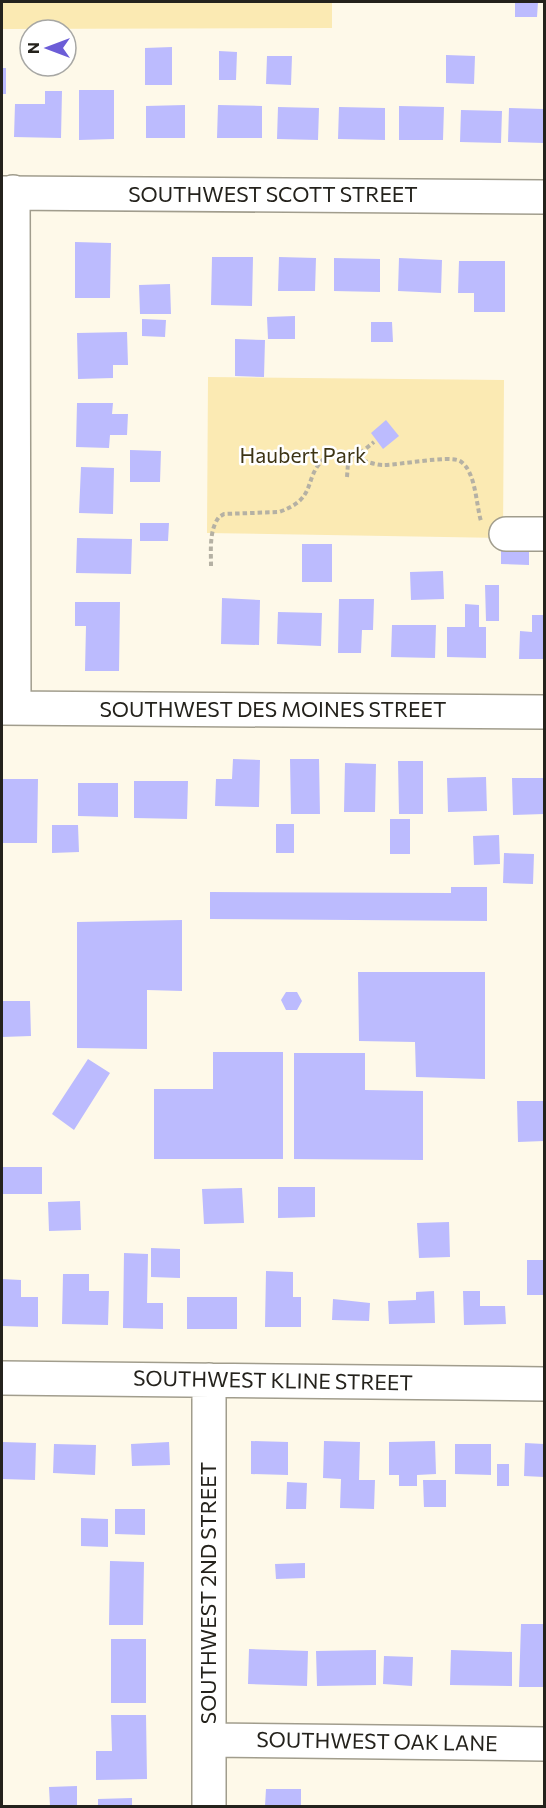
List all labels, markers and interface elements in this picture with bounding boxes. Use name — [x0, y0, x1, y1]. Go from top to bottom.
north arrow — [18, 18, 78, 78]
text: N — [23, 42, 42, 54]
street label: SOUTHWEST SCOTT STREET — [128, 181, 418, 206]
park label: Haubert Park — [240, 442, 366, 467]
street label: SOUTHWEST DES MOINES STREET — [99, 696, 447, 721]
street label: SOUTHWEST KLINE STREET — [133, 1365, 413, 1394]
street label: SOUTHWEST 2ND STREET — [195, 1462, 220, 1724]
street label: SOUTHWEST OAK LANE — [256, 1726, 498, 1755]

